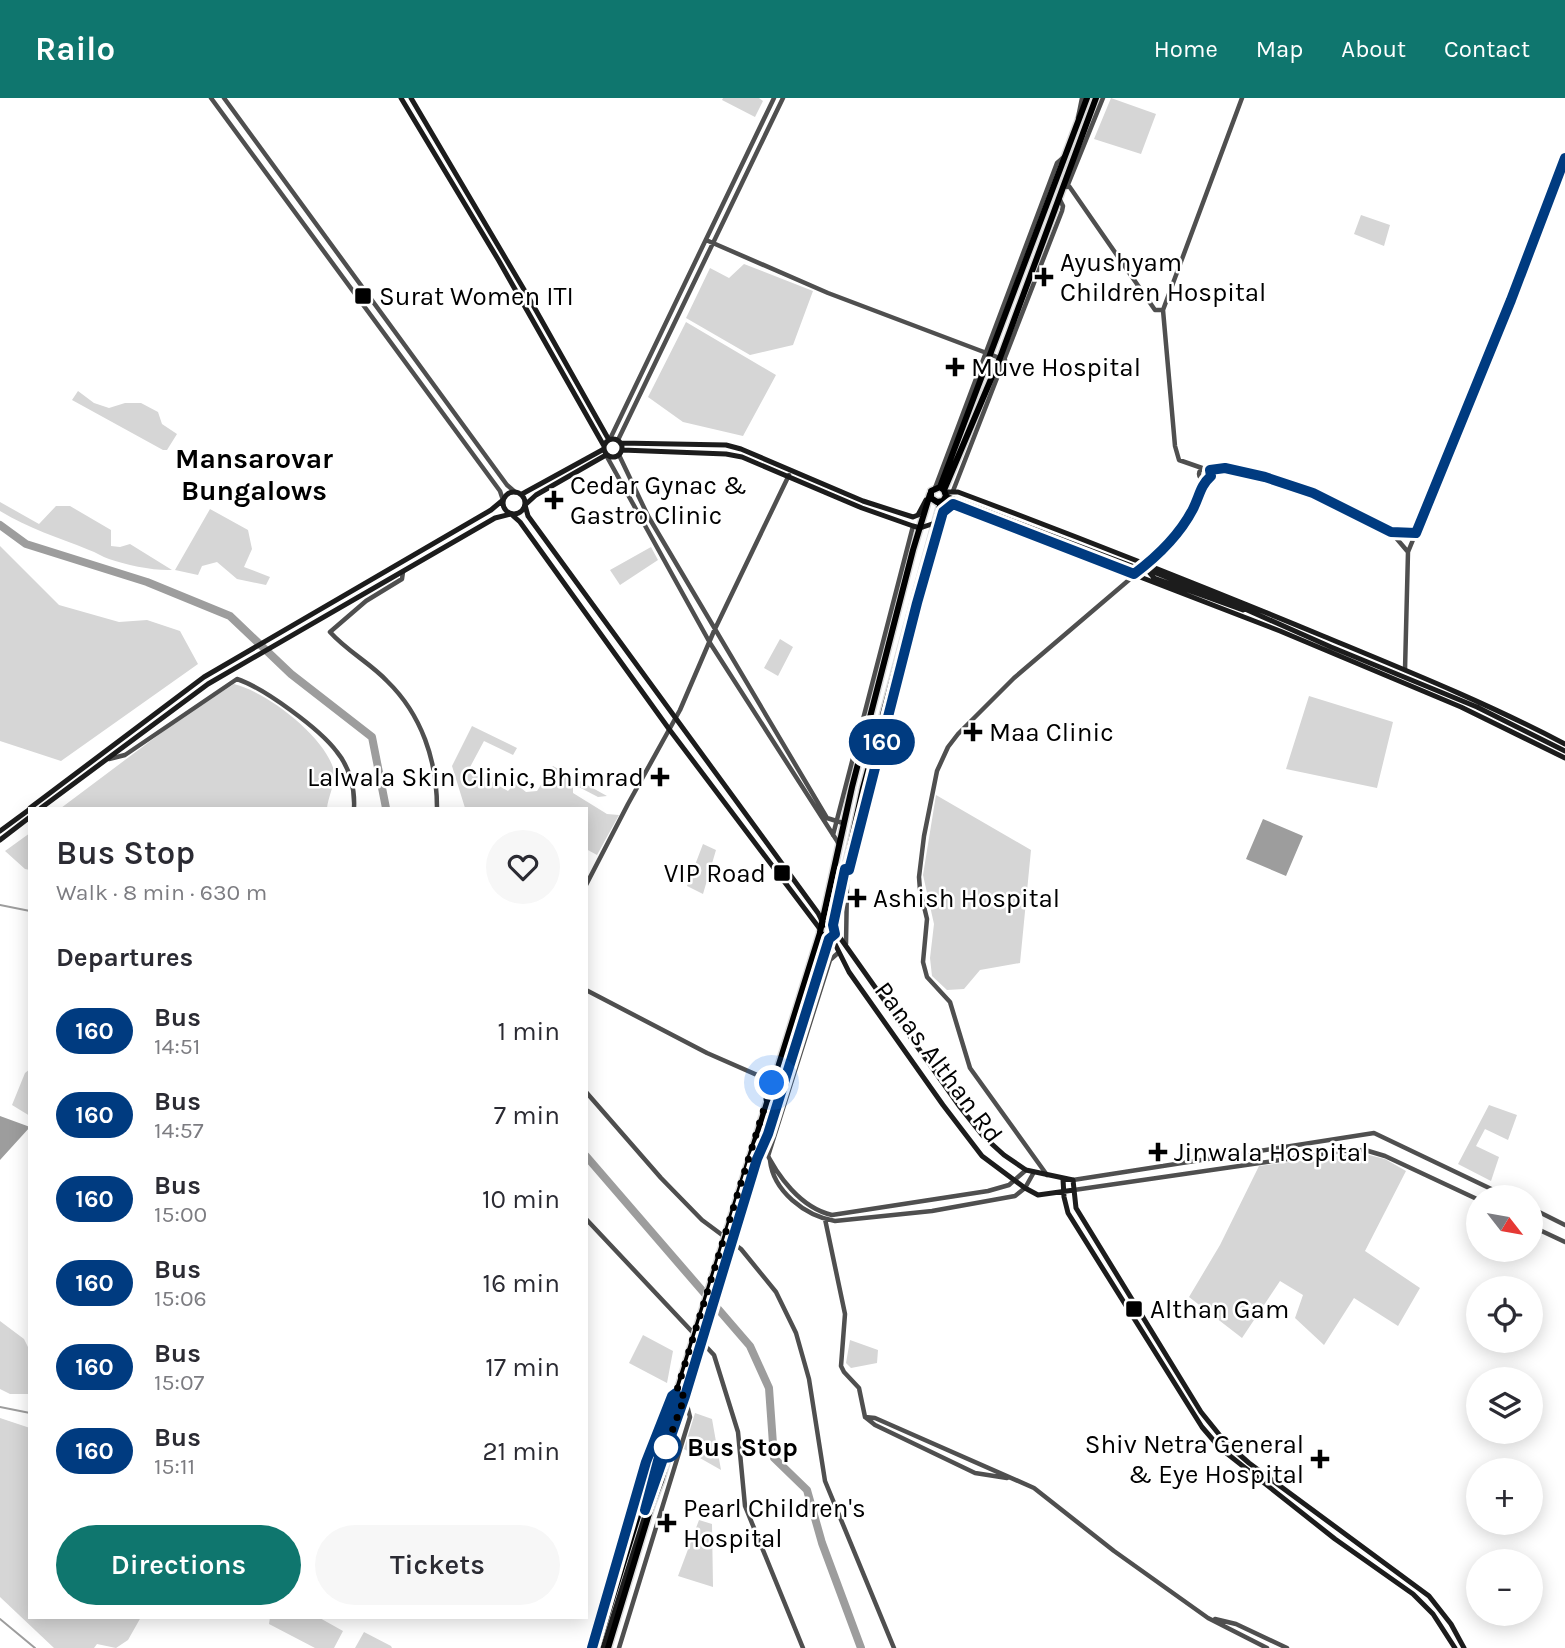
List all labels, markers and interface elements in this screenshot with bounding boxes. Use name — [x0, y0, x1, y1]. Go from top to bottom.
text: Railo — [35, 30, 115, 68]
text: Home — [1154, 35, 1218, 63]
text: Map — [1256, 35, 1303, 63]
text: About — [1341, 35, 1406, 63]
text: Contact — [1444, 35, 1530, 63]
place label: Ayushyam Children Hospital — [1060, 247, 1266, 308]
marker: Ayushyam Children Hospital — [1034, 267, 1054, 287]
place label: Surat Women ITI — [379, 281, 574, 312]
marker: Surat Women ITI — [353, 286, 373, 306]
place label: Muve Hospital — [971, 352, 1141, 383]
marker: Muve Hospital — [945, 357, 965, 377]
district label: Mansarovar Bungalows — [175, 442, 333, 507]
place label: Cedar Gynac & Gastro Clinic — [570, 470, 747, 531]
marker: Cedar Gynac & Gastro Clinic — [544, 490, 564, 510]
place label: Maa Clinic — [989, 717, 1114, 748]
line badge: 160 — [842, 719, 922, 765]
marker: Maa Clinic — [963, 722, 983, 742]
text: 160 — [863, 728, 901, 756]
place label: Lalwala Skin Clinic, Bhimrad — [307, 762, 644, 793]
marker: Lalwala Skin Clinic, Bhimrad — [650, 767, 670, 787]
button: heart — [486, 830, 560, 904]
text: Bus Stop — [56, 834, 195, 872]
place label: VIP Road — [664, 858, 766, 889]
marker: VIP Road — [772, 863, 792, 883]
text: Walk · 8 min · 630 m — [56, 879, 267, 906]
place label: Ashish Hospital — [873, 883, 1060, 914]
marker: Ashish Hospital — [847, 888, 867, 908]
text: Departures — [56, 942, 193, 973]
street label: Panas Althan Rd — [868, 976, 1009, 1149]
text: Bus — [154, 1002, 201, 1033]
text: 1 min — [497, 1016, 560, 1047]
text: 160 — [75, 1017, 114, 1045]
text: 14:51 — [154, 1033, 200, 1060]
your location — [754, 1065, 789, 1100]
text: Bus — [154, 1086, 201, 1117]
text: 7 min — [494, 1100, 560, 1131]
text: 160 — [75, 1101, 114, 1129]
text: 14:57 — [154, 1117, 204, 1144]
place label: Jinwala Hospital — [1174, 1137, 1368, 1168]
marker: Jinwala Hospital — [1148, 1142, 1168, 1162]
text: Bus — [154, 1170, 201, 1201]
text: 10 min — [482, 1184, 560, 1215]
text: 160 — [75, 1185, 114, 1213]
north arrow — [1466, 1185, 1544, 1262]
map controls — [1466, 1185, 1543, 1626]
text: 15:00 — [154, 1201, 207, 1228]
text: Bus — [154, 1254, 201, 1285]
text: 16 min — [483, 1268, 560, 1299]
text: 160 — [75, 1269, 114, 1297]
button: locate — [1466, 1276, 1543, 1353]
text: 15:06 — [154, 1285, 207, 1312]
place label: Althan Gam — [1150, 1294, 1289, 1325]
marker: Althan Gam — [1124, 1299, 1144, 1319]
text: Bus — [154, 1338, 201, 1369]
text: 17 min — [485, 1352, 560, 1383]
text: 160 — [75, 1353, 114, 1381]
button: layers — [1466, 1367, 1543, 1444]
text: 15:07 — [154, 1369, 204, 1396]
text: Bus — [154, 1422, 201, 1453]
place label: Shiv Netra General & Eye Hospital — [1085, 1429, 1304, 1490]
marker: Bus Stop — [651, 1432, 681, 1462]
place label: Bus Stop — [687, 1432, 798, 1463]
text: 21 min — [482, 1436, 560, 1467]
text: 160 — [75, 1437, 114, 1465]
marker: Shiv Netra General & Eye Hospital — [1310, 1449, 1330, 1469]
text: 15:11 — [154, 1453, 195, 1480]
button: + — [1466, 1458, 1543, 1535]
place label: Pearl Children's Hospital — [683, 1493, 866, 1554]
marker: Pearl Children's Hospital — [657, 1513, 677, 1533]
button: Directions — [56, 1525, 301, 1605]
button: Tickets — [315, 1525, 560, 1605]
button: − — [1466, 1549, 1543, 1626]

